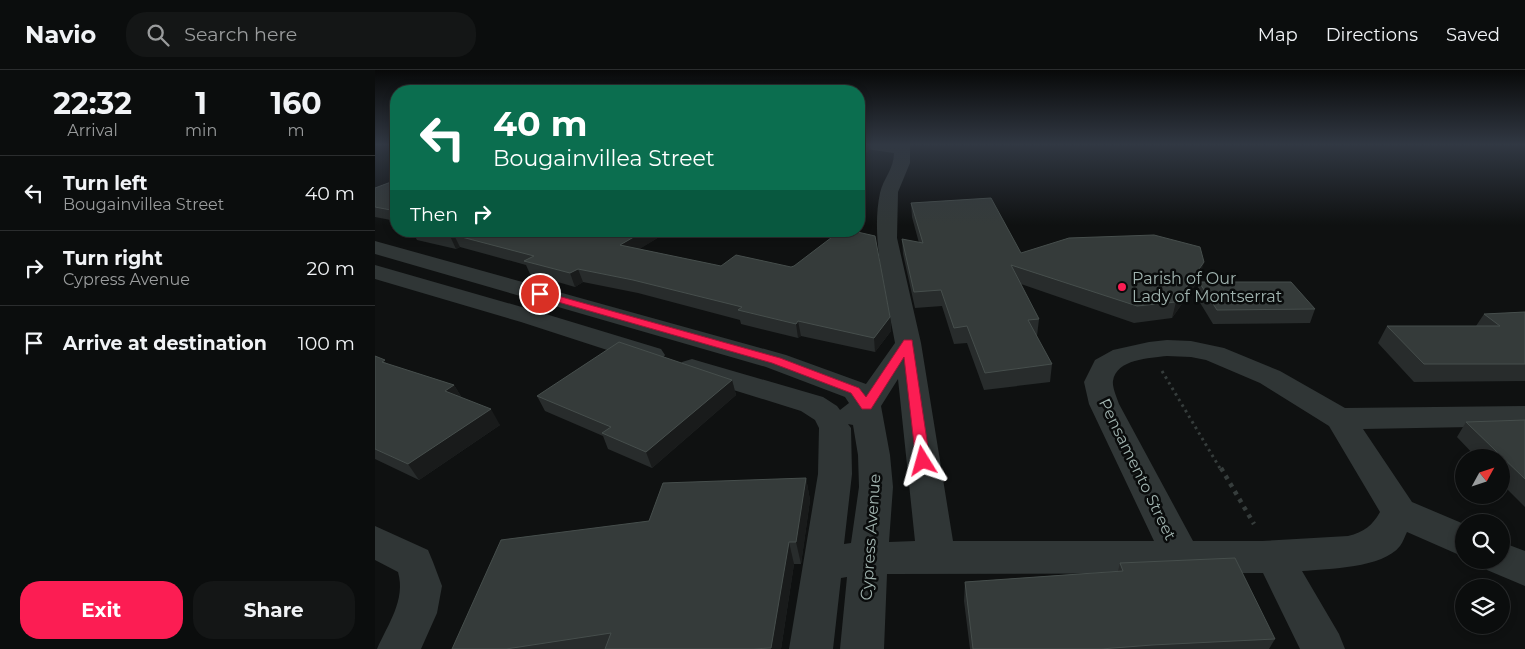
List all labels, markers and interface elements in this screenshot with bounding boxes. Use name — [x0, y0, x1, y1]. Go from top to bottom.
search box — [126, 12, 476, 57]
text: Navio — [25, 20, 96, 49]
icon: search — [144, 21, 172, 49]
text: Search here — [184, 23, 297, 46]
text: Map — [1258, 24, 1298, 46]
text: Directions — [1326, 24, 1418, 46]
text: Saved — [1446, 24, 1500, 46]
text: 22:32 — [53, 85, 132, 122]
text: 1 — [195, 85, 207, 122]
text: 160 — [270, 85, 322, 122]
text: 40 m — [493, 102, 588, 145]
icon: left — [410, 105, 475, 170]
text: Arrival — [67, 121, 118, 140]
text: min — [185, 121, 217, 140]
text: m — [288, 121, 305, 140]
text: Bougainvillea Street — [493, 145, 715, 172]
text: Turn left — [63, 172, 148, 195]
icon: left — [20, 179, 48, 207]
text: 40 m — [305, 182, 355, 205]
text: Bougainvillea Street — [63, 195, 224, 214]
icon: right — [468, 200, 496, 228]
text: Then — [410, 203, 458, 226]
text: Turn right — [63, 247, 163, 270]
icon: right — [20, 254, 48, 282]
text: 20 m — [307, 257, 355, 280]
place label: Parish of Our Lady of Montserrat — [1132, 269, 1283, 306]
text: Cypress Avenue — [63, 270, 190, 289]
pin — [519, 273, 561, 315]
icon: arrive — [526, 280, 554, 308]
marker: Parish of Our Lady of Montserrat — [1116, 281, 1128, 293]
icon: arrive — [20, 329, 48, 357]
text: Arrive at destination — [63, 332, 267, 355]
text: 100 m — [298, 332, 355, 355]
street label: Pensamento Street — [1095, 395, 1180, 544]
position arrow — [896, 434, 948, 486]
north arrow — [1455, 449, 1510, 504]
map controls — [1455, 449, 1510, 634]
street label: Cypress Avenue — [857, 473, 884, 601]
button: search — [1455, 514, 1510, 569]
button: layers — [1455, 579, 1510, 634]
button: Exit — [20, 581, 183, 639]
button: Share — [193, 581, 355, 639]

